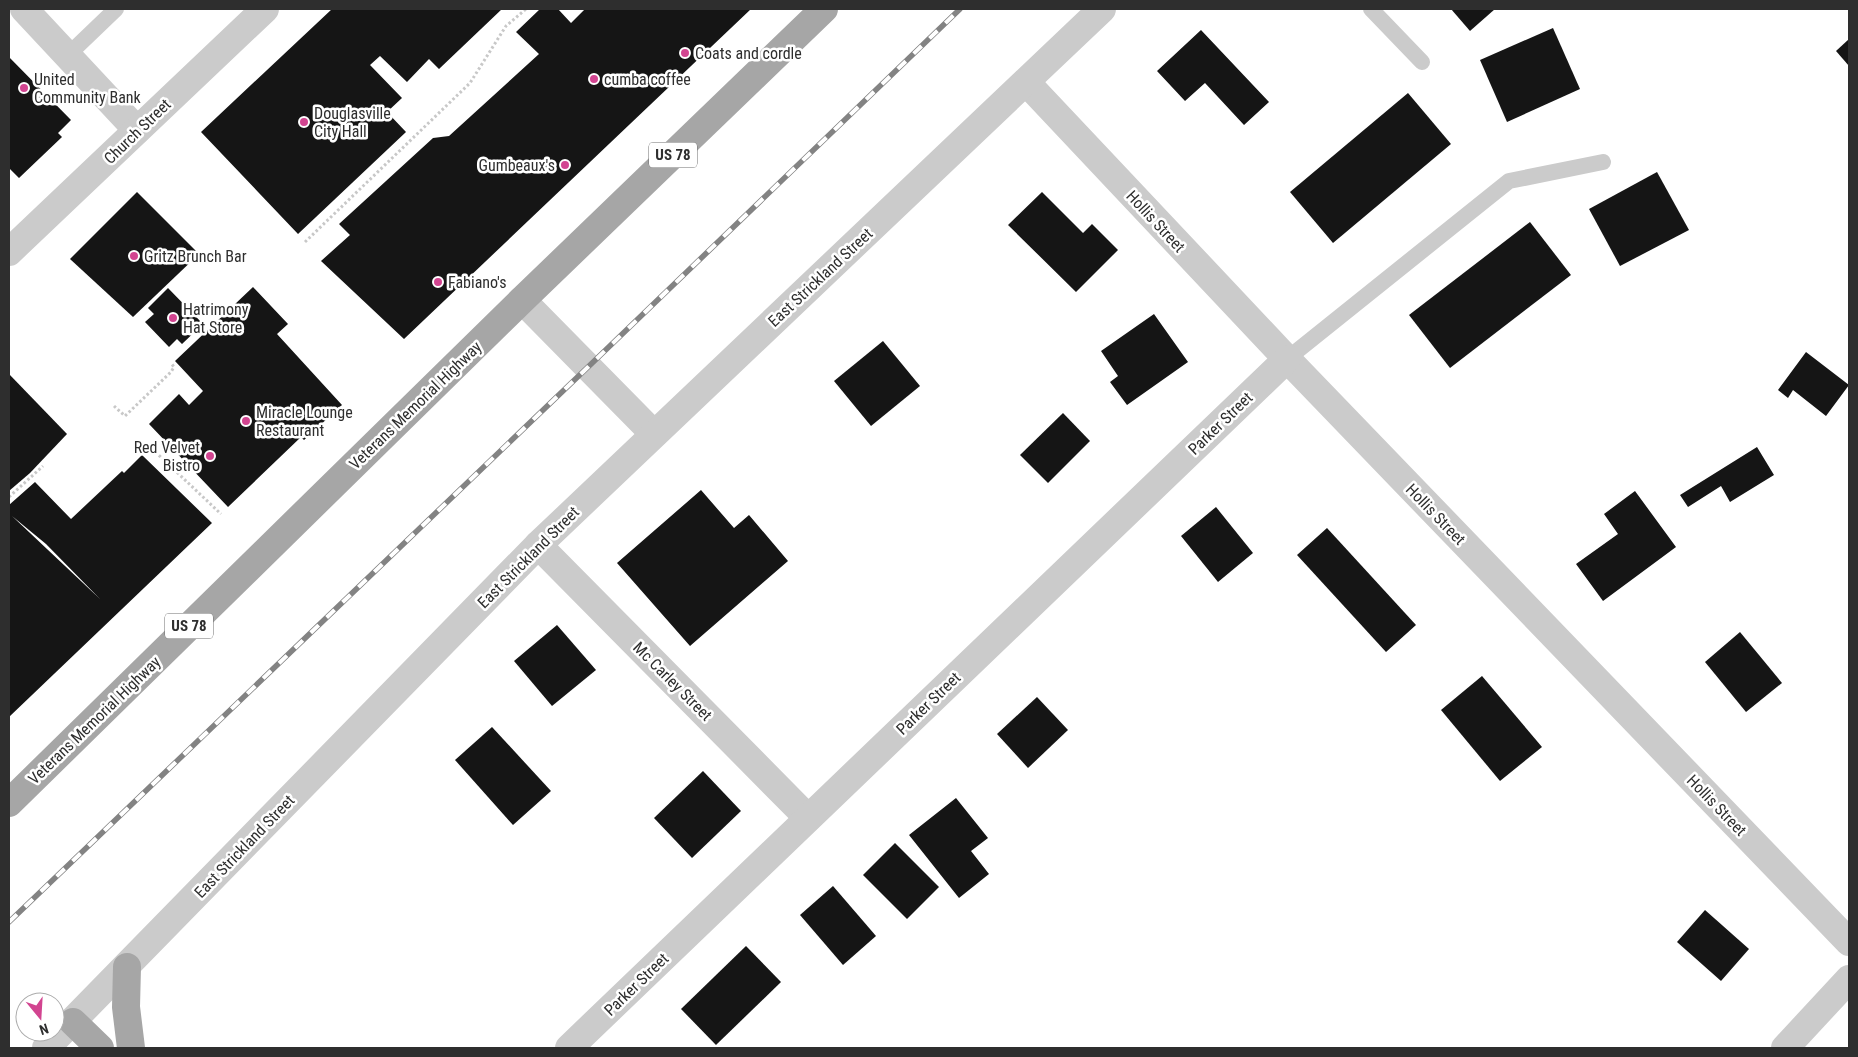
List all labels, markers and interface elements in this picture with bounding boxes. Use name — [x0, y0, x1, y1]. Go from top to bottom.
place label: Coats and cordle — [695, 44, 802, 63]
marker: Coats and cordle — [679, 47, 691, 59]
place label: United Community Bank — [34, 70, 142, 107]
place label: cumba coffee — [604, 70, 691, 89]
marker: cumba coffee — [588, 73, 600, 85]
marker: United Community Bank — [18, 82, 30, 94]
street label: Church Street — [100, 95, 175, 168]
place label: Douglasville City Hall — [314, 104, 391, 141]
marker: Douglasville City Hall — [298, 116, 310, 128]
road number: US 78 — [649, 142, 697, 168]
place label: Gumbeaux's — [478, 156, 555, 175]
marker: Gumbeaux's — [559, 159, 571, 171]
street label: Hollis Street — [1122, 187, 1189, 256]
street label: East Strickland Street — [764, 224, 877, 331]
place label: Gritz Brunch Bar — [144, 247, 247, 266]
marker: Gritz Brunch Bar — [128, 250, 140, 262]
place label: Fabiano's — [448, 273, 507, 292]
marker: Fabiano's — [432, 276, 444, 288]
place label: Hatrimony Hat Store — [183, 300, 249, 337]
marker: Hatrimony Hat Store — [167, 312, 179, 324]
street label: Veterans Memorial Highway — [345, 337, 486, 473]
street label: Parker Street — [1184, 388, 1257, 459]
place label: Miracle Lounge Restaurant — [256, 403, 353, 440]
marker: Miracle Lounge Restaurant — [240, 415, 252, 427]
place label: Red Velvet Bistro — [134, 438, 200, 475]
marker: Red Velvet Bistro — [204, 450, 216, 462]
street label: Hollis Street — [1402, 480, 1470, 549]
street label: East Strickland Street — [474, 502, 583, 612]
road number: US 78 — [165, 614, 213, 638]
street label: Mc Carley Street — [629, 638, 716, 725]
street label: Veterans Memorial Highway — [24, 652, 165, 788]
street label: Parker Street — [892, 668, 965, 739]
street label: Hollis Street — [1683, 771, 1751, 840]
street label: East Strickland Street — [190, 791, 299, 902]
street label: Parker Street — [600, 949, 673, 1020]
north arrow — [15, 992, 65, 1042]
text: N — [37, 1020, 51, 1038]

